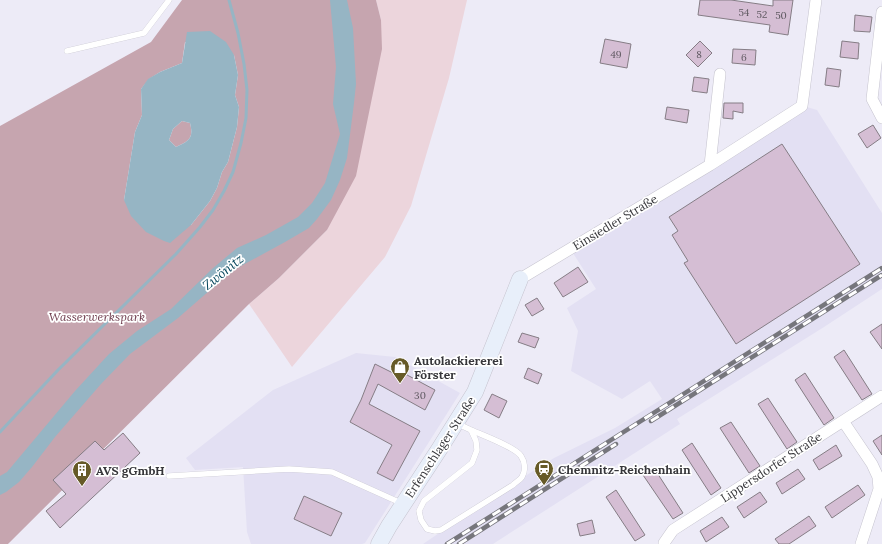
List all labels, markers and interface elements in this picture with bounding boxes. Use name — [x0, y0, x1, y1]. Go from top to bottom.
house number: 54 — [739, 6, 750, 19]
house number: 52 — [757, 8, 767, 21]
house number: 50 — [775, 9, 787, 22]
house number: 49 — [610, 48, 622, 61]
house number: 8 — [696, 48, 702, 61]
house number: 6 — [741, 51, 747, 64]
street label: Einsiedler Straße — [570, 191, 661, 253]
water label: Zwönitz — [199, 250, 247, 294]
park label: Wasserwerkspark — [49, 309, 145, 324]
place label: Autolackiererei Förster — [414, 353, 503, 382]
shop icon: Autolackiererei Förster — [389, 356, 411, 384]
house number: 30 — [414, 389, 426, 402]
street label: Erfenschlager Straße — [402, 393, 479, 501]
street label: Lippersdorfer Straße — [718, 428, 825, 505]
station icon: Chemnitz-Reichenhain — [533, 458, 555, 486]
building icon: AVS gGmbH — [71, 459, 93, 487]
place label: Chemnitz-Reichenhain — [558, 462, 691, 477]
place label: AVS gGmbH — [96, 463, 165, 478]

